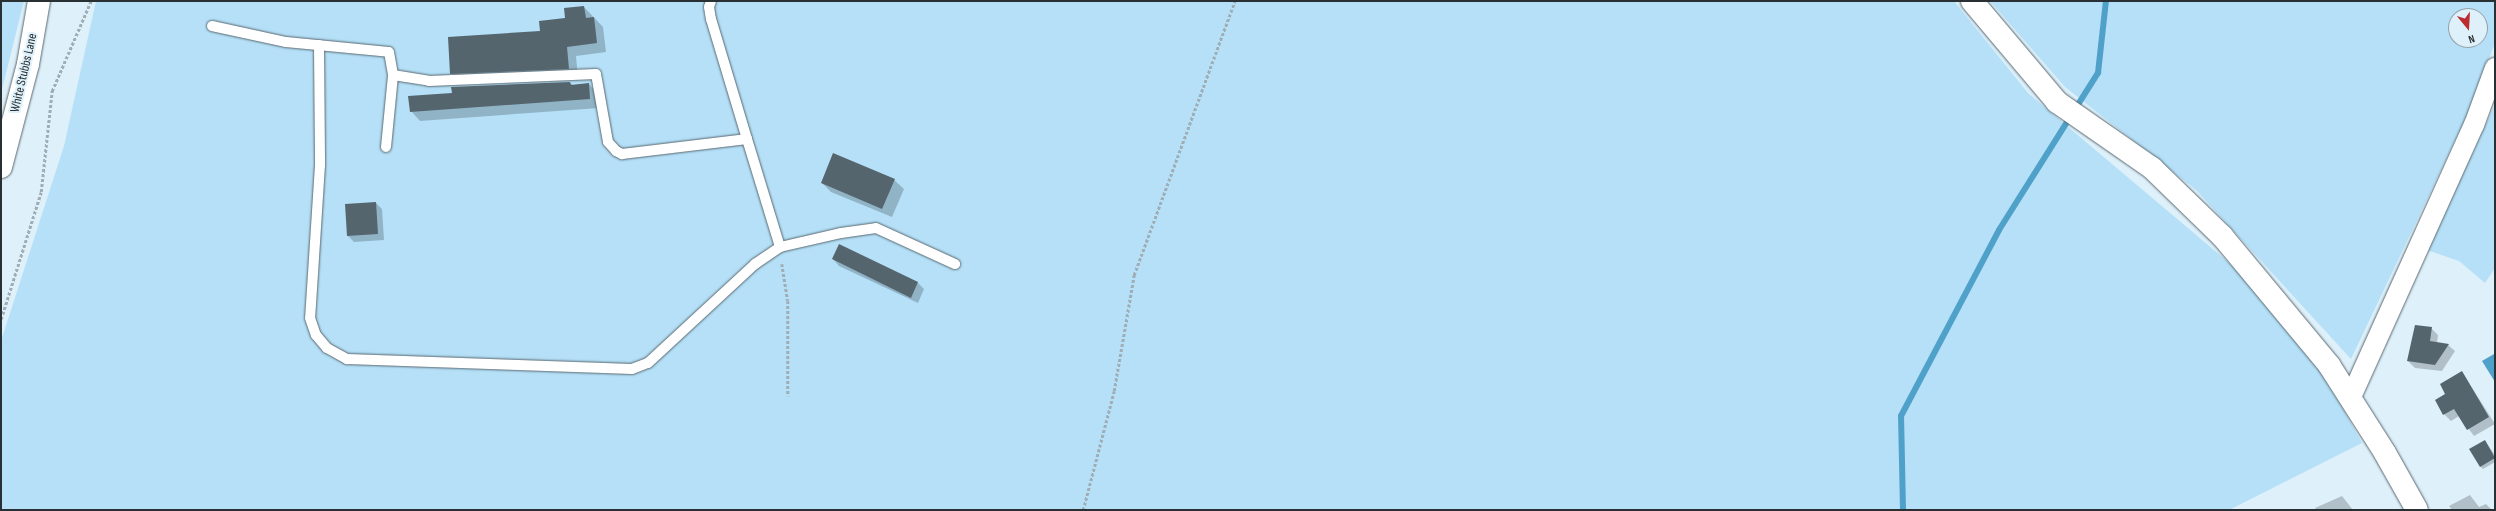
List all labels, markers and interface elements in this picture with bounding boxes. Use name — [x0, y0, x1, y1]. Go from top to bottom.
north arrow — [2448, 8, 2488, 48]
street label: White Stubbs Lane — [7, 32, 41, 114]
text: N — [2467, 32, 2476, 46]

